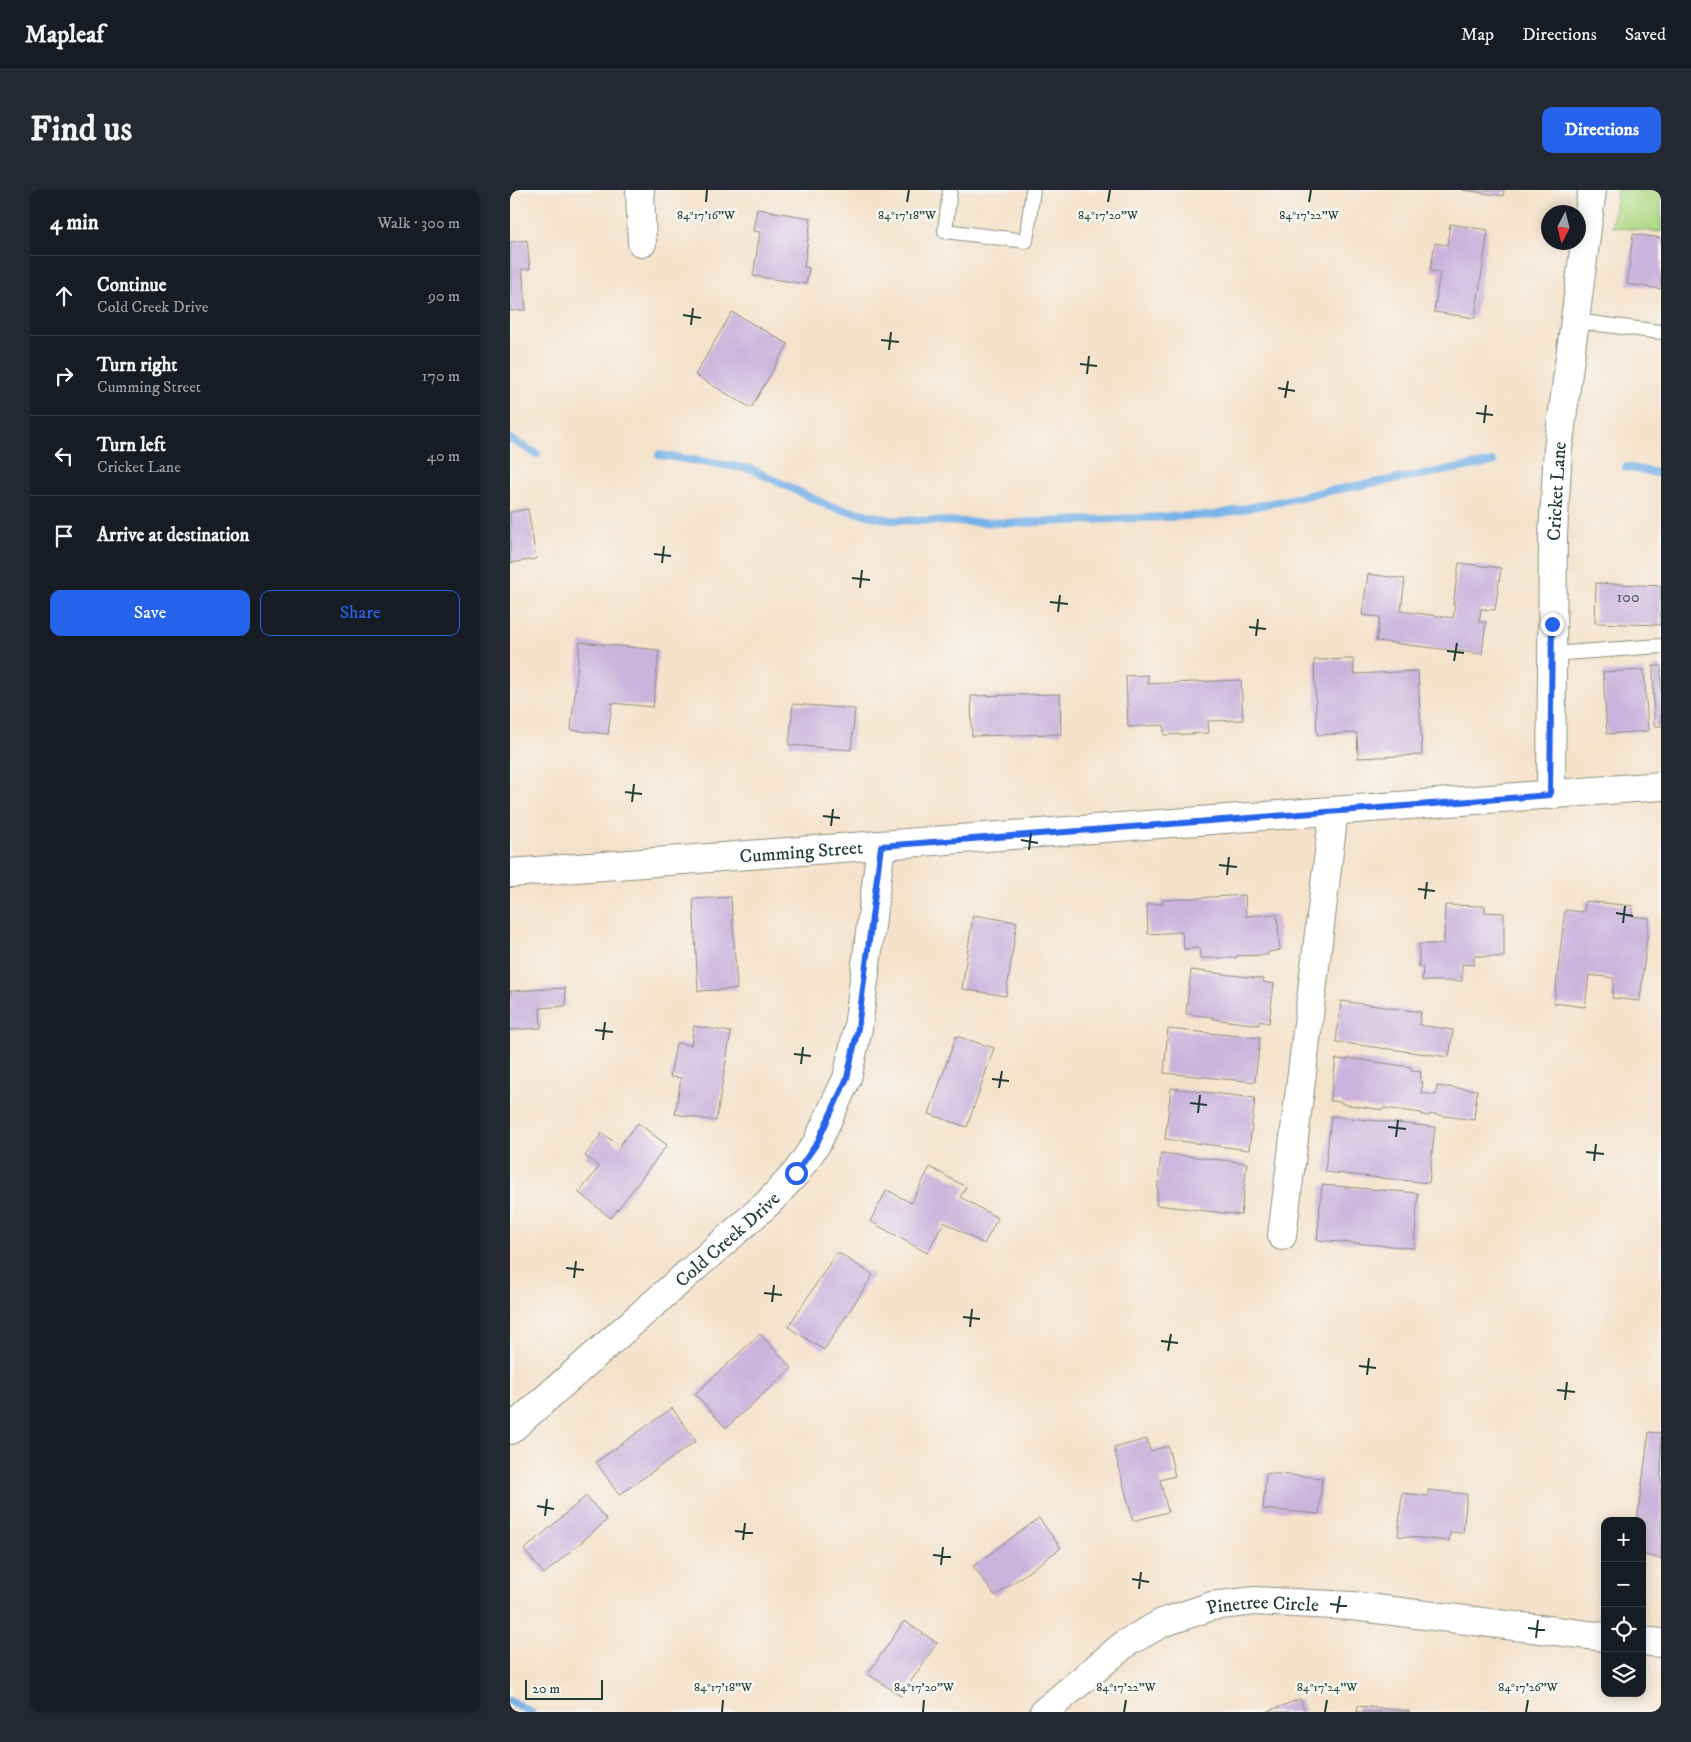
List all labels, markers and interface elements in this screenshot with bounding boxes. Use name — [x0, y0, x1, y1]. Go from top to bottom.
text: Mapleaf — [25, 20, 104, 50]
text: Map — [1461, 24, 1494, 46]
text: Directions — [1522, 24, 1597, 46]
text: Saved — [1625, 24, 1666, 46]
button: Directions — [1542, 107, 1661, 153]
text: Find us — [30, 108, 132, 152]
north arrow — [1541, 205, 1586, 250]
text: 84°17'16"W — [677, 208, 736, 223]
text: 84°17'18"W — [878, 208, 937, 223]
text: 84°17'20"W — [1078, 208, 1139, 223]
text: 84°17'22"W — [1279, 208, 1340, 223]
text: 4 min — [50, 210, 99, 236]
text: Walk · 300 m — [377, 213, 460, 233]
text: Continue — [97, 274, 167, 297]
icon: ahead — [50, 282, 78, 310]
text: 90 m — [428, 286, 460, 306]
text: Cold Creek Drive — [97, 297, 208, 317]
text: Turn right — [97, 354, 177, 377]
icon: right — [50, 362, 78, 390]
text: 170 m — [422, 366, 460, 386]
text: Cumming Street — [97, 377, 201, 397]
text: Turn left — [97, 434, 166, 457]
street label: Cricket Lane — [1543, 440, 1572, 542]
icon: left — [50, 442, 78, 470]
text: 40 m — [427, 446, 460, 466]
text: Cricket Lane — [97, 457, 181, 477]
icon: arrive — [50, 522, 78, 550]
text: Arrive at destination — [97, 524, 249, 547]
house number: 100 — [1616, 587, 1640, 607]
button: Save — [50, 590, 250, 636]
button: Share — [260, 590, 460, 636]
route end — [1541, 613, 1564, 636]
street label: Cumming Street — [739, 836, 864, 869]
route start — [785, 1162, 808, 1185]
street label: Cold Creek Drive — [671, 1188, 785, 1293]
map controls — [1601, 1517, 1646, 1697]
button: + — [1601, 1517, 1646, 1562]
button: − — [1601, 1562, 1646, 1607]
street label: Pinetree Circle — [1203, 1591, 1320, 1620]
button: locate — [1601, 1607, 1646, 1652]
button: layers — [1601, 1652, 1646, 1697]
scale bar — [525, 1677, 602, 1700]
text: 20 m — [532, 1680, 560, 1698]
text: 84°17'18"W — [694, 1680, 753, 1695]
text: 84°17'20"W — [894, 1680, 955, 1695]
text: 84°17'22"W — [1096, 1680, 1157, 1695]
text: 84°17'24"W — [1297, 1680, 1358, 1695]
text: 84°17'26"W — [1498, 1680, 1559, 1695]

